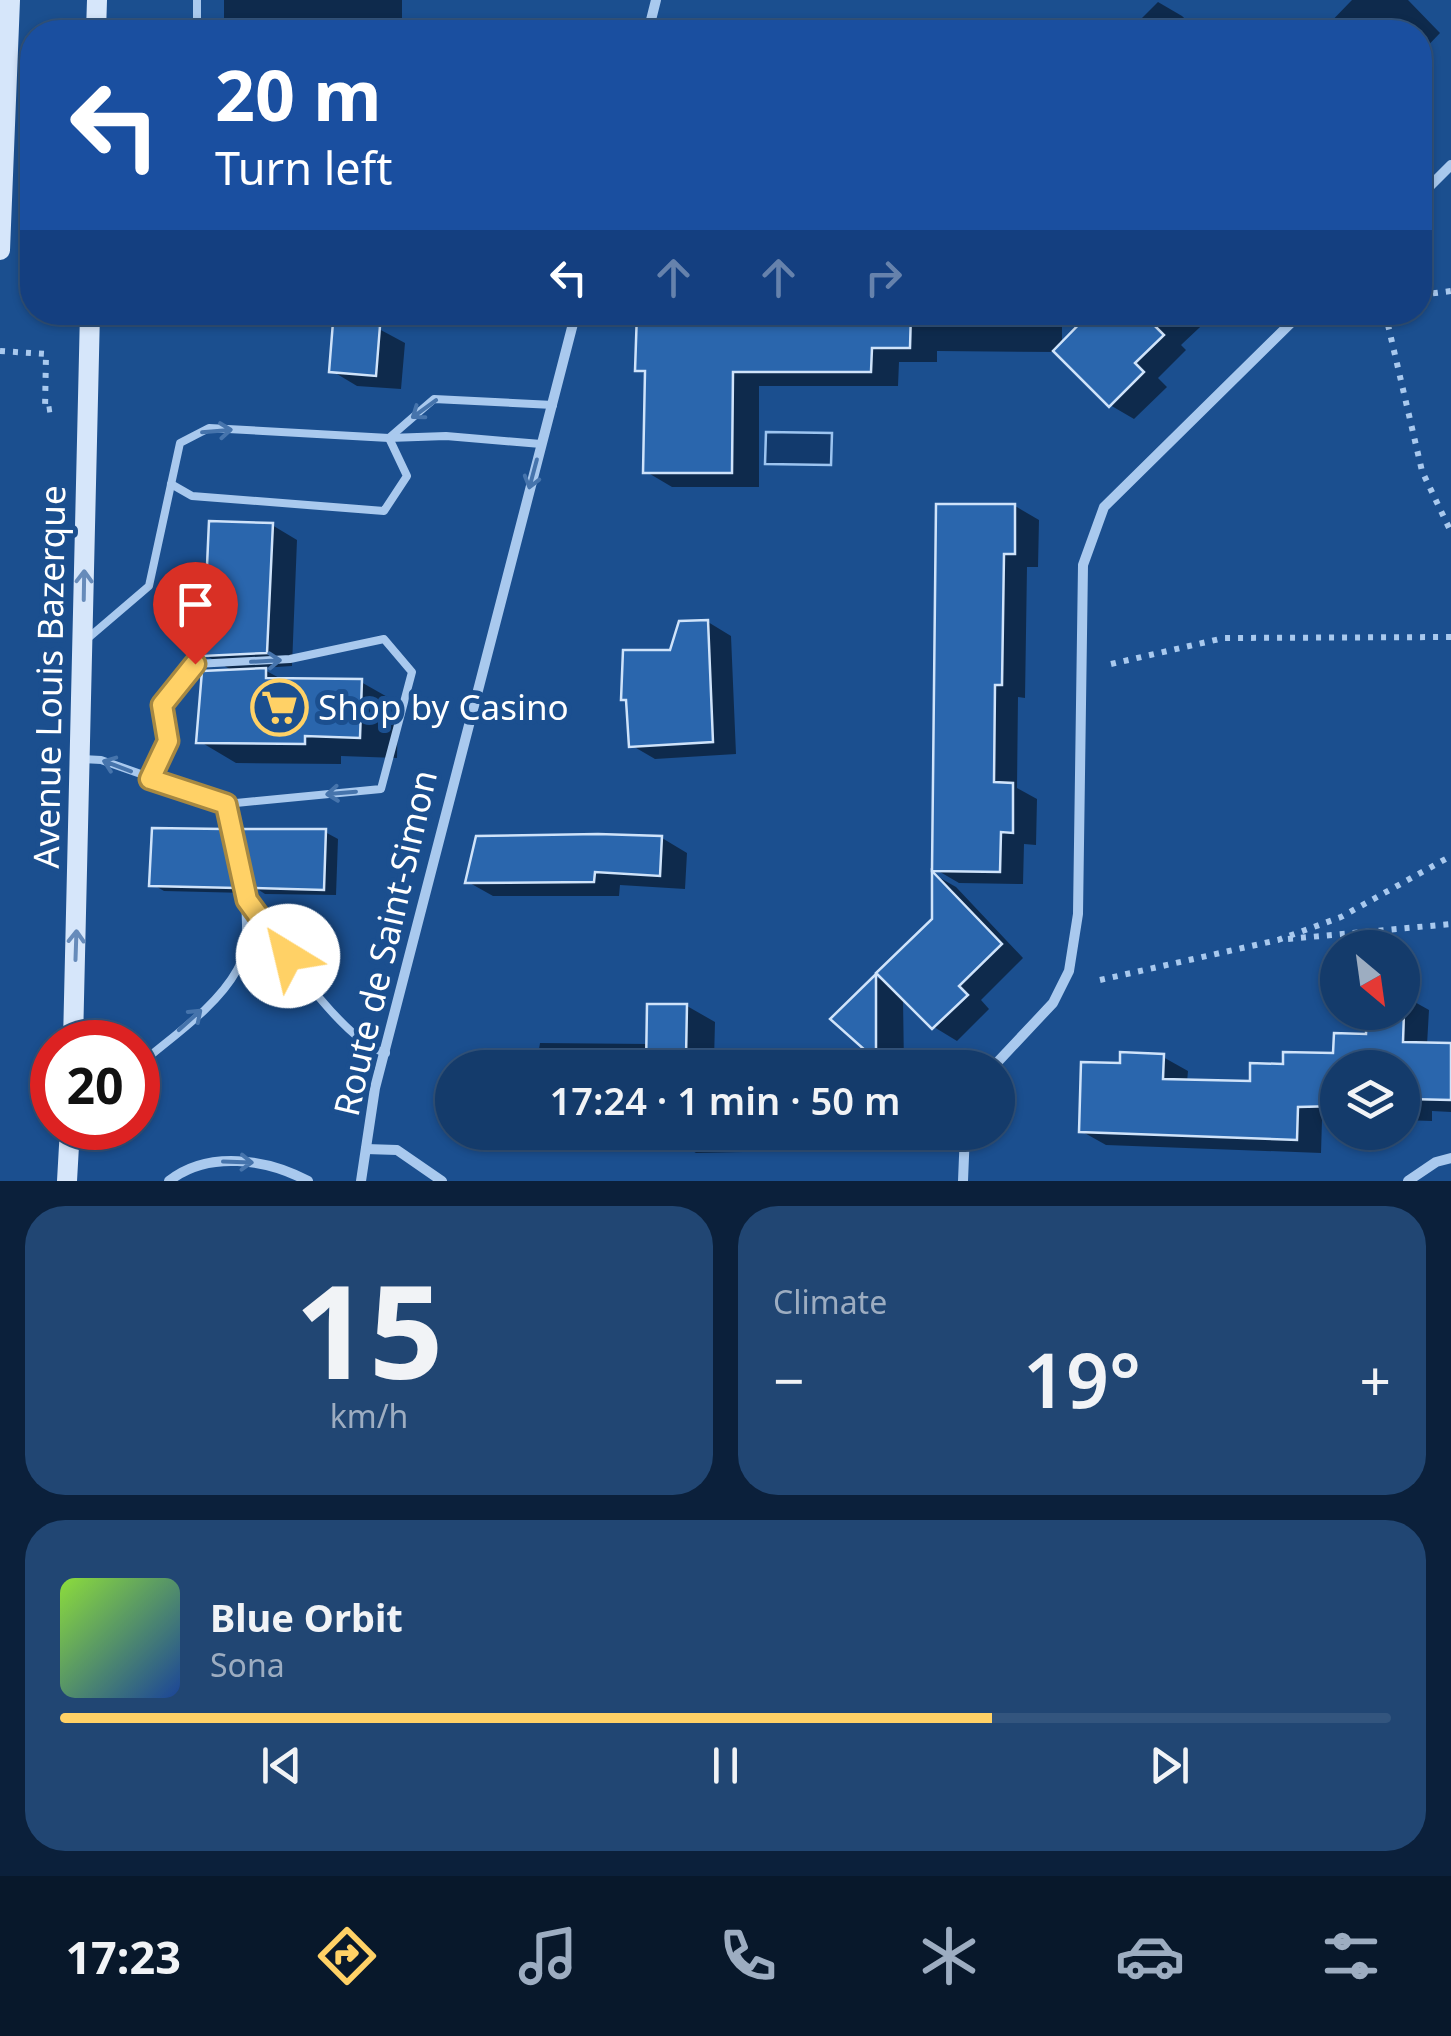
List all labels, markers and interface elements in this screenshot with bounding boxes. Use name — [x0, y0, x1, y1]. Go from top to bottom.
text: 20 m — [215, 46, 382, 142]
icon: left — [50, 60, 180, 190]
text: Turn left — [215, 137, 392, 198]
icon: left — [541, 250, 596, 305]
icon: ahead — [646, 250, 701, 305]
icon: ahead — [751, 250, 806, 305]
icon: right — [856, 250, 911, 305]
one-way arrow — [411, 398, 439, 419]
one-way arrow — [200, 422, 233, 441]
one-way arrow — [522, 458, 541, 489]
street label: Avenue Louis Bazerque — [22, 485, 75, 869]
pin — [153, 562, 238, 665]
one-way arrow — [74, 570, 94, 602]
icon: arrive — [168, 577, 223, 632]
one-way arrow — [250, 651, 282, 670]
supermarket icon: Shop by Casino — [249, 678, 309, 738]
place label: Shop by Casino — [318, 683, 569, 730]
one-way arrow — [102, 756, 133, 774]
street label: Route de Saint-Simon — [322, 765, 447, 1120]
one-way arrow — [325, 784, 357, 803]
position arrow — [236, 904, 340, 1008]
one-way arrow — [67, 930, 86, 962]
north arrow — [1320, 930, 1420, 1030]
map controls — [1320, 930, 1420, 1150]
one-way arrow — [178, 1008, 202, 1032]
speed limit sign: 20 — [30, 1020, 160, 1150]
button: layers — [1320, 1050, 1420, 1150]
text: 17:24 · 1 min · 50 m — [550, 1074, 900, 1126]
one-way arrow — [221, 1153, 253, 1172]
text: 15 — [295, 1240, 443, 1417]
text: Climate — [773, 1280, 887, 1323]
text: 19° — [1023, 1328, 1141, 1430]
text: − — [773, 1342, 804, 1417]
text: + — [1360, 1342, 1391, 1417]
text: km/h — [330, 1394, 408, 1437]
text: Blue Orbit — [210, 1591, 403, 1643]
text: Sona — [210, 1643, 285, 1686]
icon: previous — [254, 1738, 309, 1793]
icon: pause — [698, 1738, 753, 1793]
icon: next — [1142, 1738, 1197, 1793]
icon: directions — [312, 1921, 382, 1991]
icon: music — [513, 1921, 583, 1991]
icon: phone — [713, 1921, 783, 1991]
icon: climate — [914, 1921, 984, 1991]
icon: car — [1115, 1921, 1185, 1991]
icon: filters — [1316, 1921, 1386, 1991]
text: 17:23 — [65, 1926, 181, 1987]

